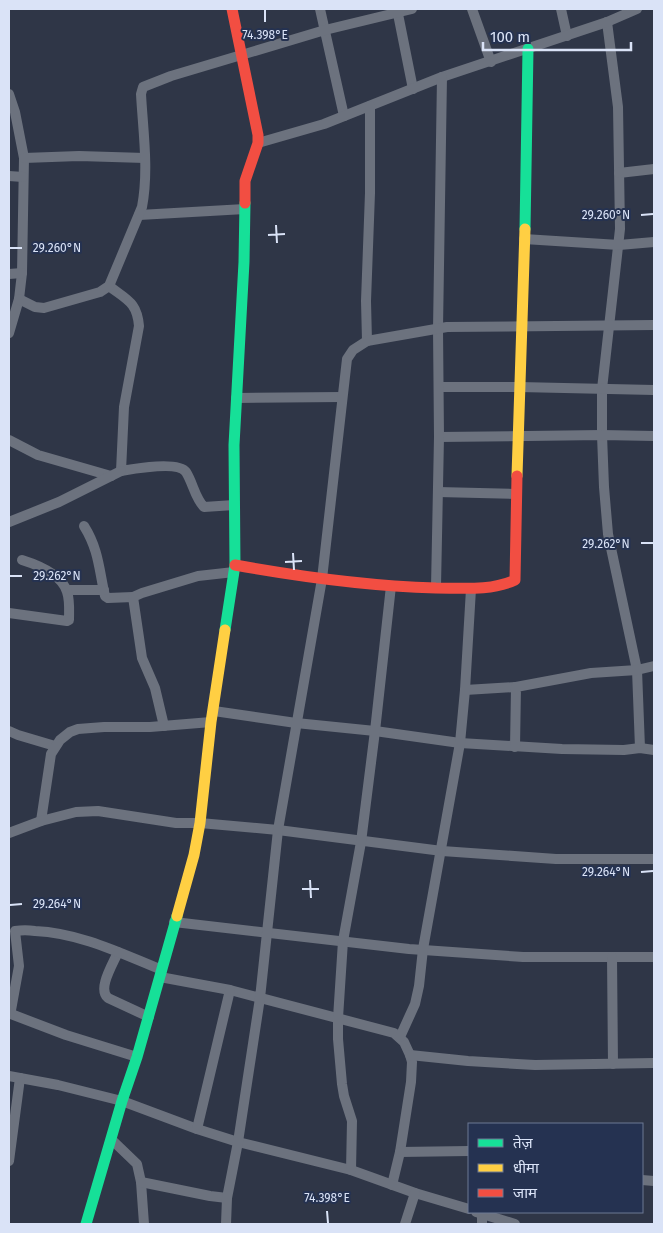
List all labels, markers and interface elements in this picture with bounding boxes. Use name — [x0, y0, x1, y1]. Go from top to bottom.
scale bar — [483, 20, 630, 52]
text: 74.398°E — [242, 28, 288, 42]
text: 100 m — [490, 28, 530, 46]
text: 29.260°N — [582, 208, 630, 222]
text: 29.260°N — [33, 241, 81, 255]
text: 29.262°N — [582, 537, 630, 551]
text: 29.262°N — [33, 569, 81, 583]
text: 29.264°N — [582, 865, 630, 879]
text: 29.264°N — [33, 897, 81, 911]
legend — [468, 1123, 643, 1213]
text: तेज़ — [513, 1134, 534, 1152]
text: धीमा — [513, 1159, 540, 1177]
text: जाम — [513, 1184, 538, 1202]
text: 74.398°E — [304, 1191, 350, 1205]

